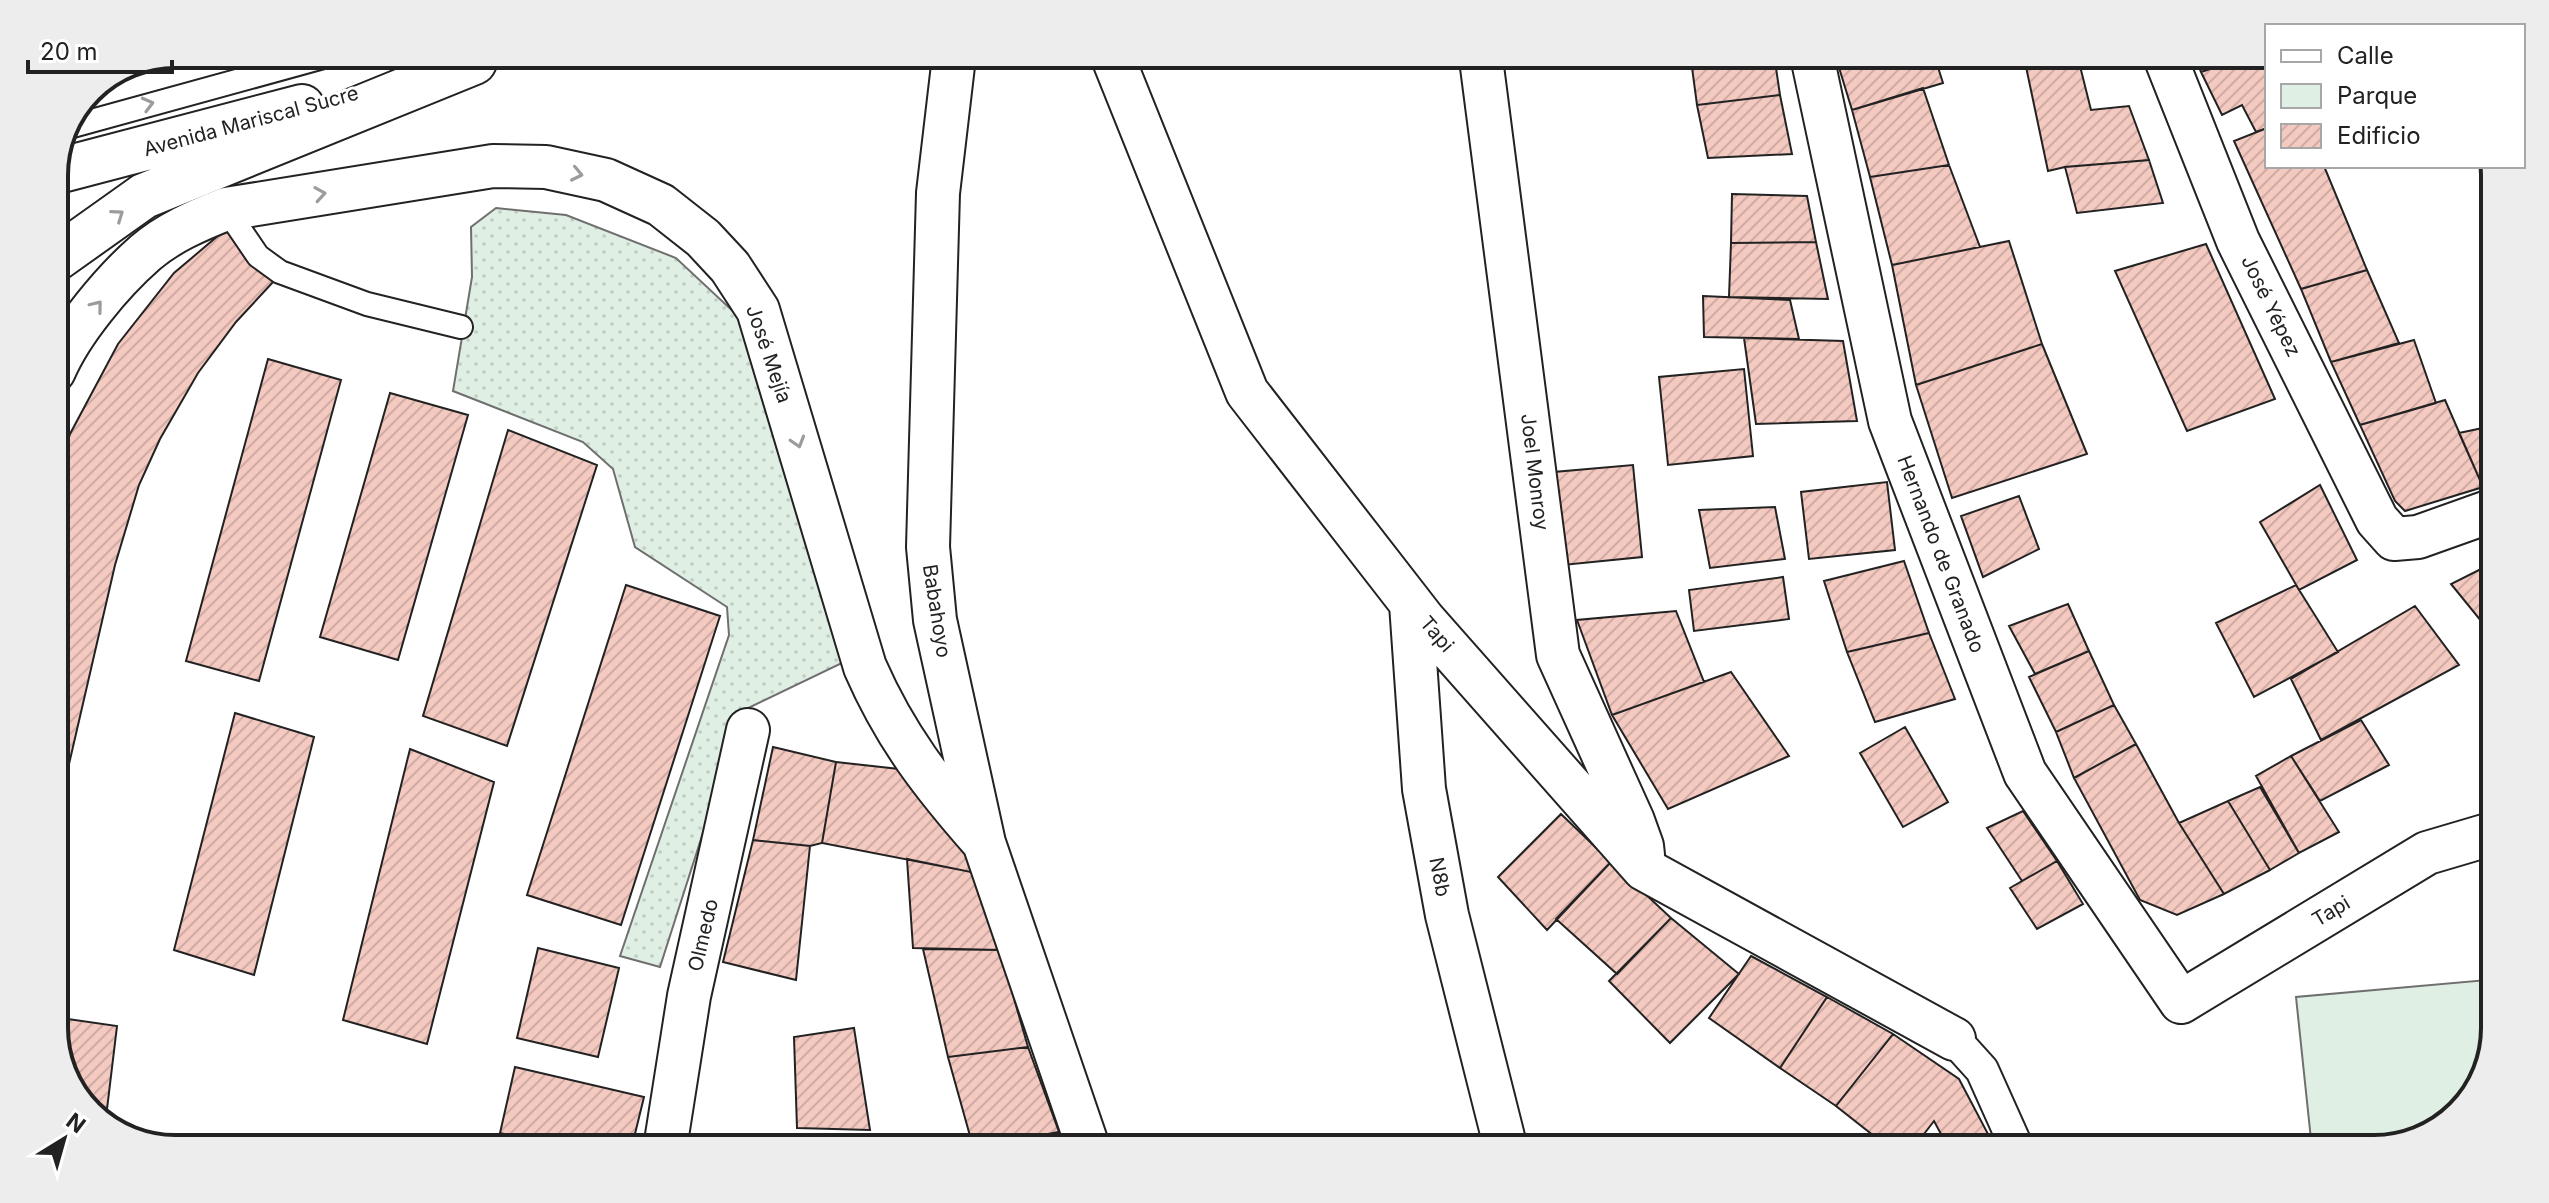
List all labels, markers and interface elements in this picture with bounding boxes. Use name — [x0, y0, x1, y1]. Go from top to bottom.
scale bar — [28, 24, 172, 74]
legend — [2265, 24, 2525, 168]
text: 20 m — [40, 37, 98, 66]
text: Calle — [2337, 41, 2394, 70]
street label: Avenida Mariscal Sucre — [141, 81, 361, 161]
text: Parque — [2337, 81, 2417, 110]
one-way arrow — [140, 97, 154, 114]
text: Edificio — [2337, 121, 2421, 150]
one-way arrow — [570, 164, 584, 181]
one-way arrow — [313, 186, 327, 203]
one-way arrow — [109, 210, 123, 225]
street label: José Yépez — [2236, 251, 2306, 361]
one-way arrow — [87, 301, 102, 315]
street label: José Mejía — [741, 302, 797, 406]
street label: Joel Monroy — [1516, 412, 1554, 532]
one-way arrow — [788, 434, 804, 448]
street label: Hernando de Granado — [1892, 452, 1990, 656]
street label: Babahoyo — [918, 563, 956, 659]
street label: Tapi — [1415, 611, 1459, 657]
street label: N8b — [1424, 855, 1456, 899]
street label: Tapi — [2308, 890, 2354, 932]
street label: Olmedo — [683, 896, 723, 974]
north arrow — [24, 1099, 104, 1179]
text: N — [62, 1108, 91, 1138]

